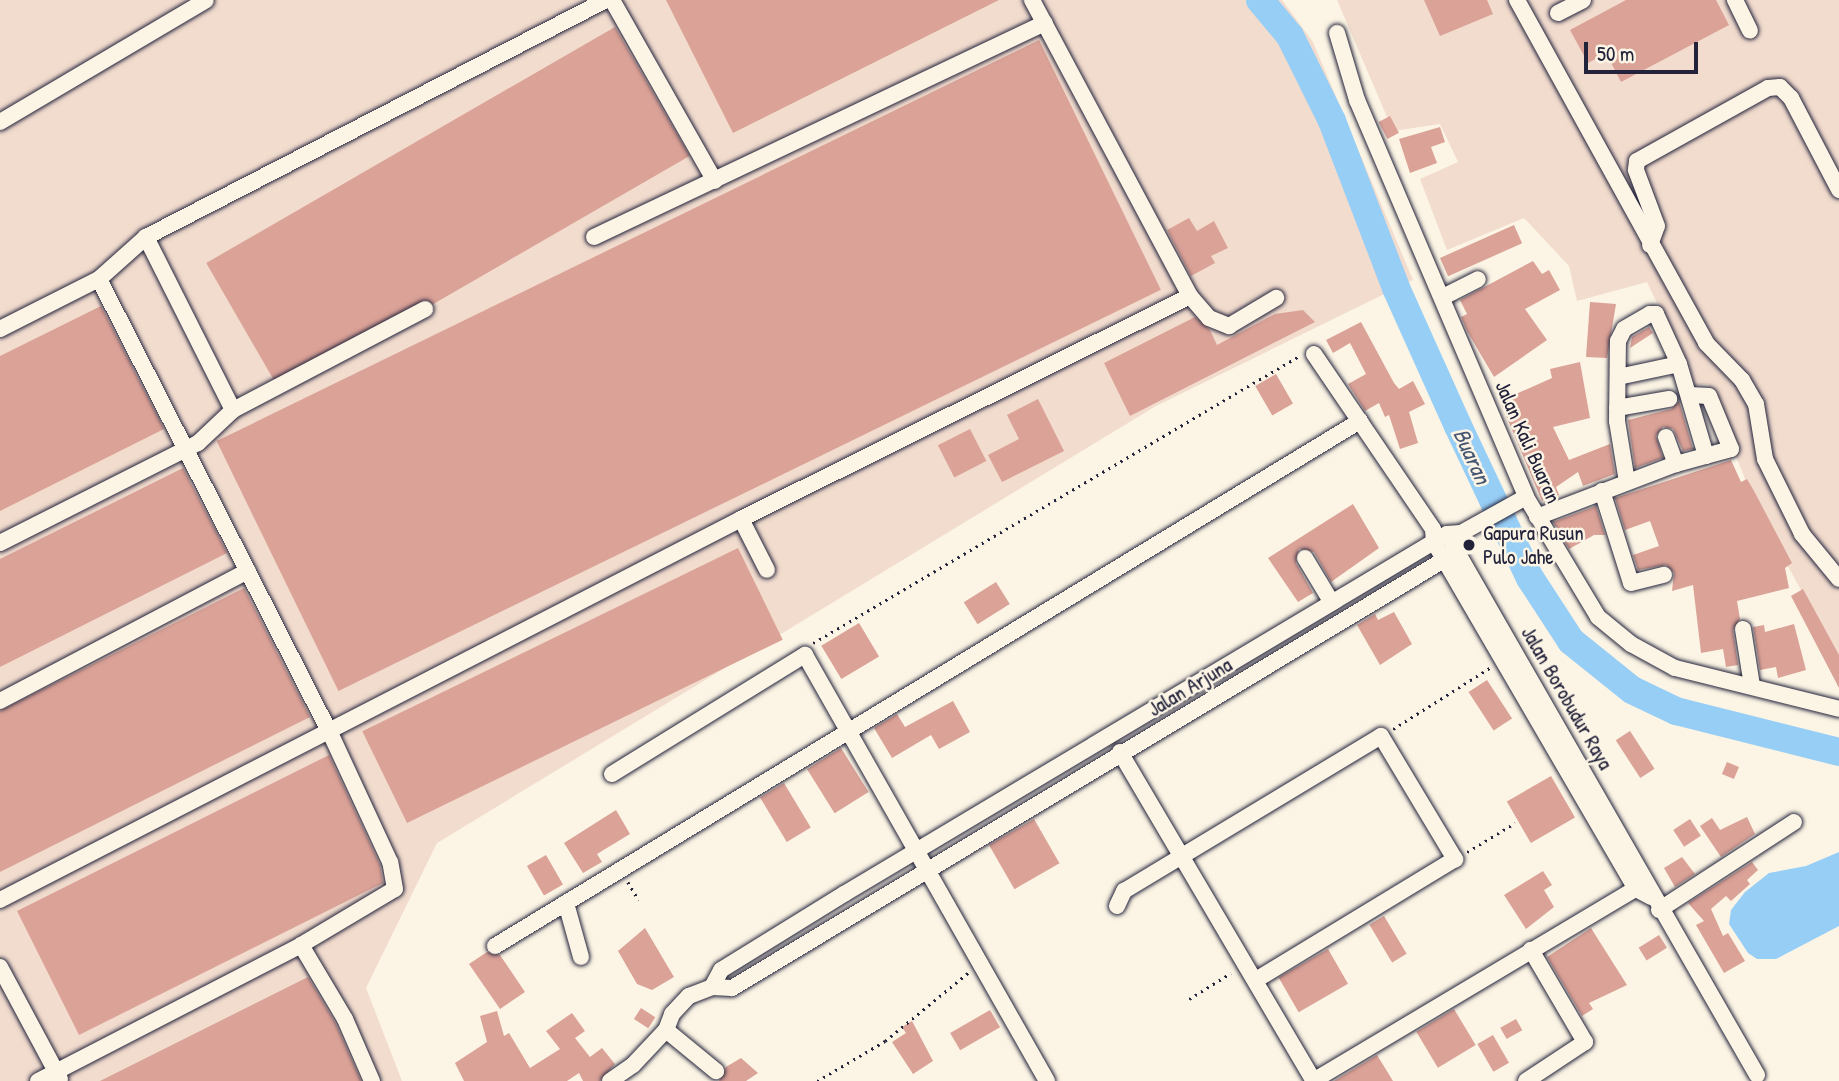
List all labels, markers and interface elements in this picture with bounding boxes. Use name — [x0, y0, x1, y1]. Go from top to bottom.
scale bar — [1587, 28, 1701, 72]
text: 50 m — [1597, 39, 1634, 68]
street label: Jalan Kali Buaran — [1490, 377, 1566, 507]
water label: Buaran — [1447, 424, 1497, 488]
place label: Gapura Rusun Pulo Jahe — [1483, 520, 1584, 570]
marker: Gapura Rusun Pulo Jahe — [1461, 537, 1477, 553]
street label: Jalan Borobudur Raya — [1516, 622, 1618, 774]
street label: Jalan Arjuna — [1143, 652, 1237, 722]

